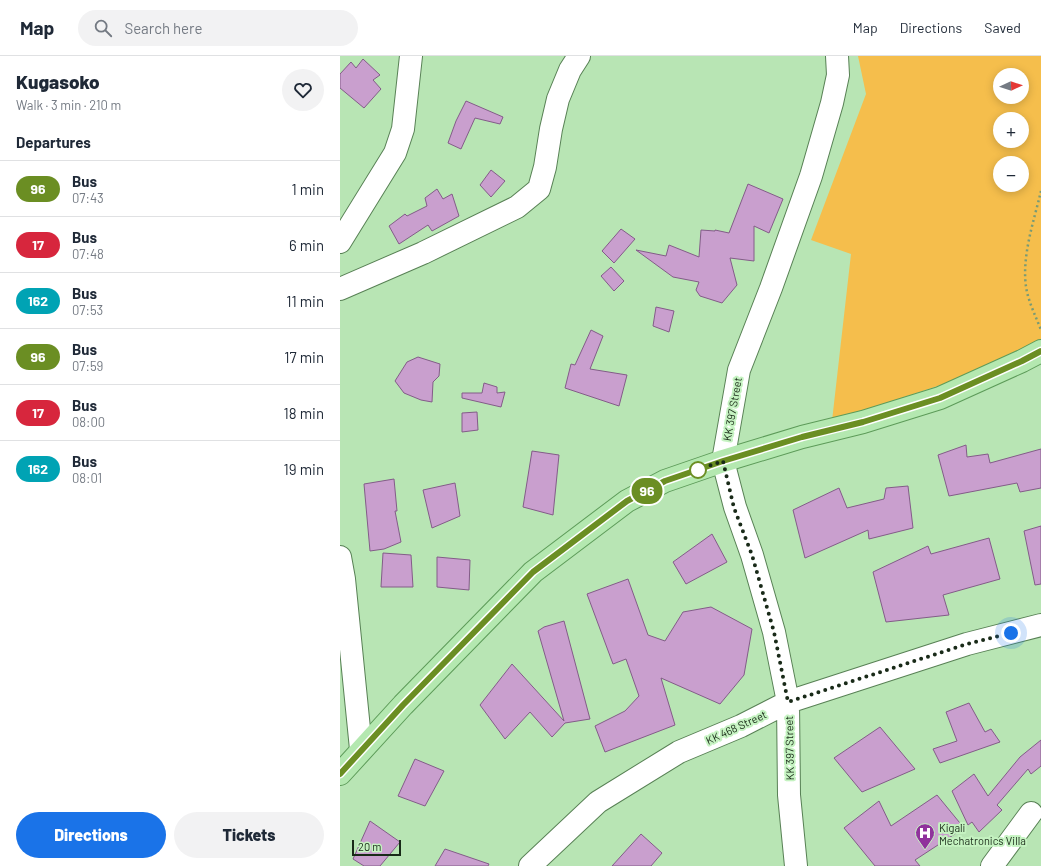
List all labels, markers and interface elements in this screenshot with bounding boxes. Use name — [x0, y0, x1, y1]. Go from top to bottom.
search box — [78, 10, 358, 46]
text: Map — [20, 16, 54, 39]
icon: search — [92, 17, 114, 39]
text: Search here — [124, 19, 202, 37]
text: Map — [853, 19, 878, 36]
text: Directions — [900, 19, 962, 36]
text: Saved — [984, 19, 1021, 36]
north arrow — [993, 68, 1029, 104]
map controls — [993, 68, 1029, 192]
button: heart — [282, 69, 324, 111]
text: Kugasoko — [16, 70, 100, 93]
text: Walk · 3 min · 210 m — [16, 97, 121, 113]
button: + — [993, 112, 1029, 148]
text: Departures — [16, 133, 91, 151]
button: − — [993, 156, 1029, 192]
text: Bus — [72, 172, 97, 190]
text: 96 — [31, 180, 45, 197]
text: 1 min — [291, 180, 324, 198]
text: 07:43 — [72, 190, 104, 206]
text: Bus — [72, 228, 97, 246]
text: 17 — [32, 236, 44, 253]
text: 6 min — [289, 236, 324, 254]
text: 07:48 — [72, 246, 104, 262]
text: Bus — [72, 284, 97, 302]
text: 162 — [28, 292, 48, 309]
text: 11 min — [286, 292, 324, 310]
text: 07:53 — [72, 302, 103, 318]
text: Bus — [72, 340, 97, 358]
text: 96 — [31, 348, 45, 365]
text: 17 min — [284, 348, 324, 366]
text: 07:59 — [72, 358, 103, 374]
street label: KK 397 Street — [720, 376, 744, 442]
text: Bus — [72, 396, 97, 414]
text: 17 — [32, 404, 44, 421]
text: 18 min — [284, 404, 324, 422]
text: 08:00 — [72, 414, 105, 430]
text: Bus — [72, 452, 97, 470]
text: 162 — [28, 460, 48, 477]
text: 19 min — [284, 460, 324, 478]
unlabelled marker — [689, 461, 707, 479]
text: 08:01 — [72, 470, 102, 486]
line badge: 96 — [629, 478, 665, 504]
text: 96 — [640, 482, 654, 499]
your location — [1001, 623, 1021, 643]
street label: KK 468 Street — [704, 707, 768, 747]
street label: KK 397 Street — [782, 716, 796, 780]
button: Directions — [16, 812, 166, 858]
button: Tickets — [174, 812, 324, 858]
place label: Kigali Mechatronics Villa — [939, 821, 1026, 847]
hospital icon: Kigali Mechatronics Villa — [914, 822, 936, 850]
scale bar — [352, 838, 401, 857]
text: 20 m — [358, 840, 381, 853]

